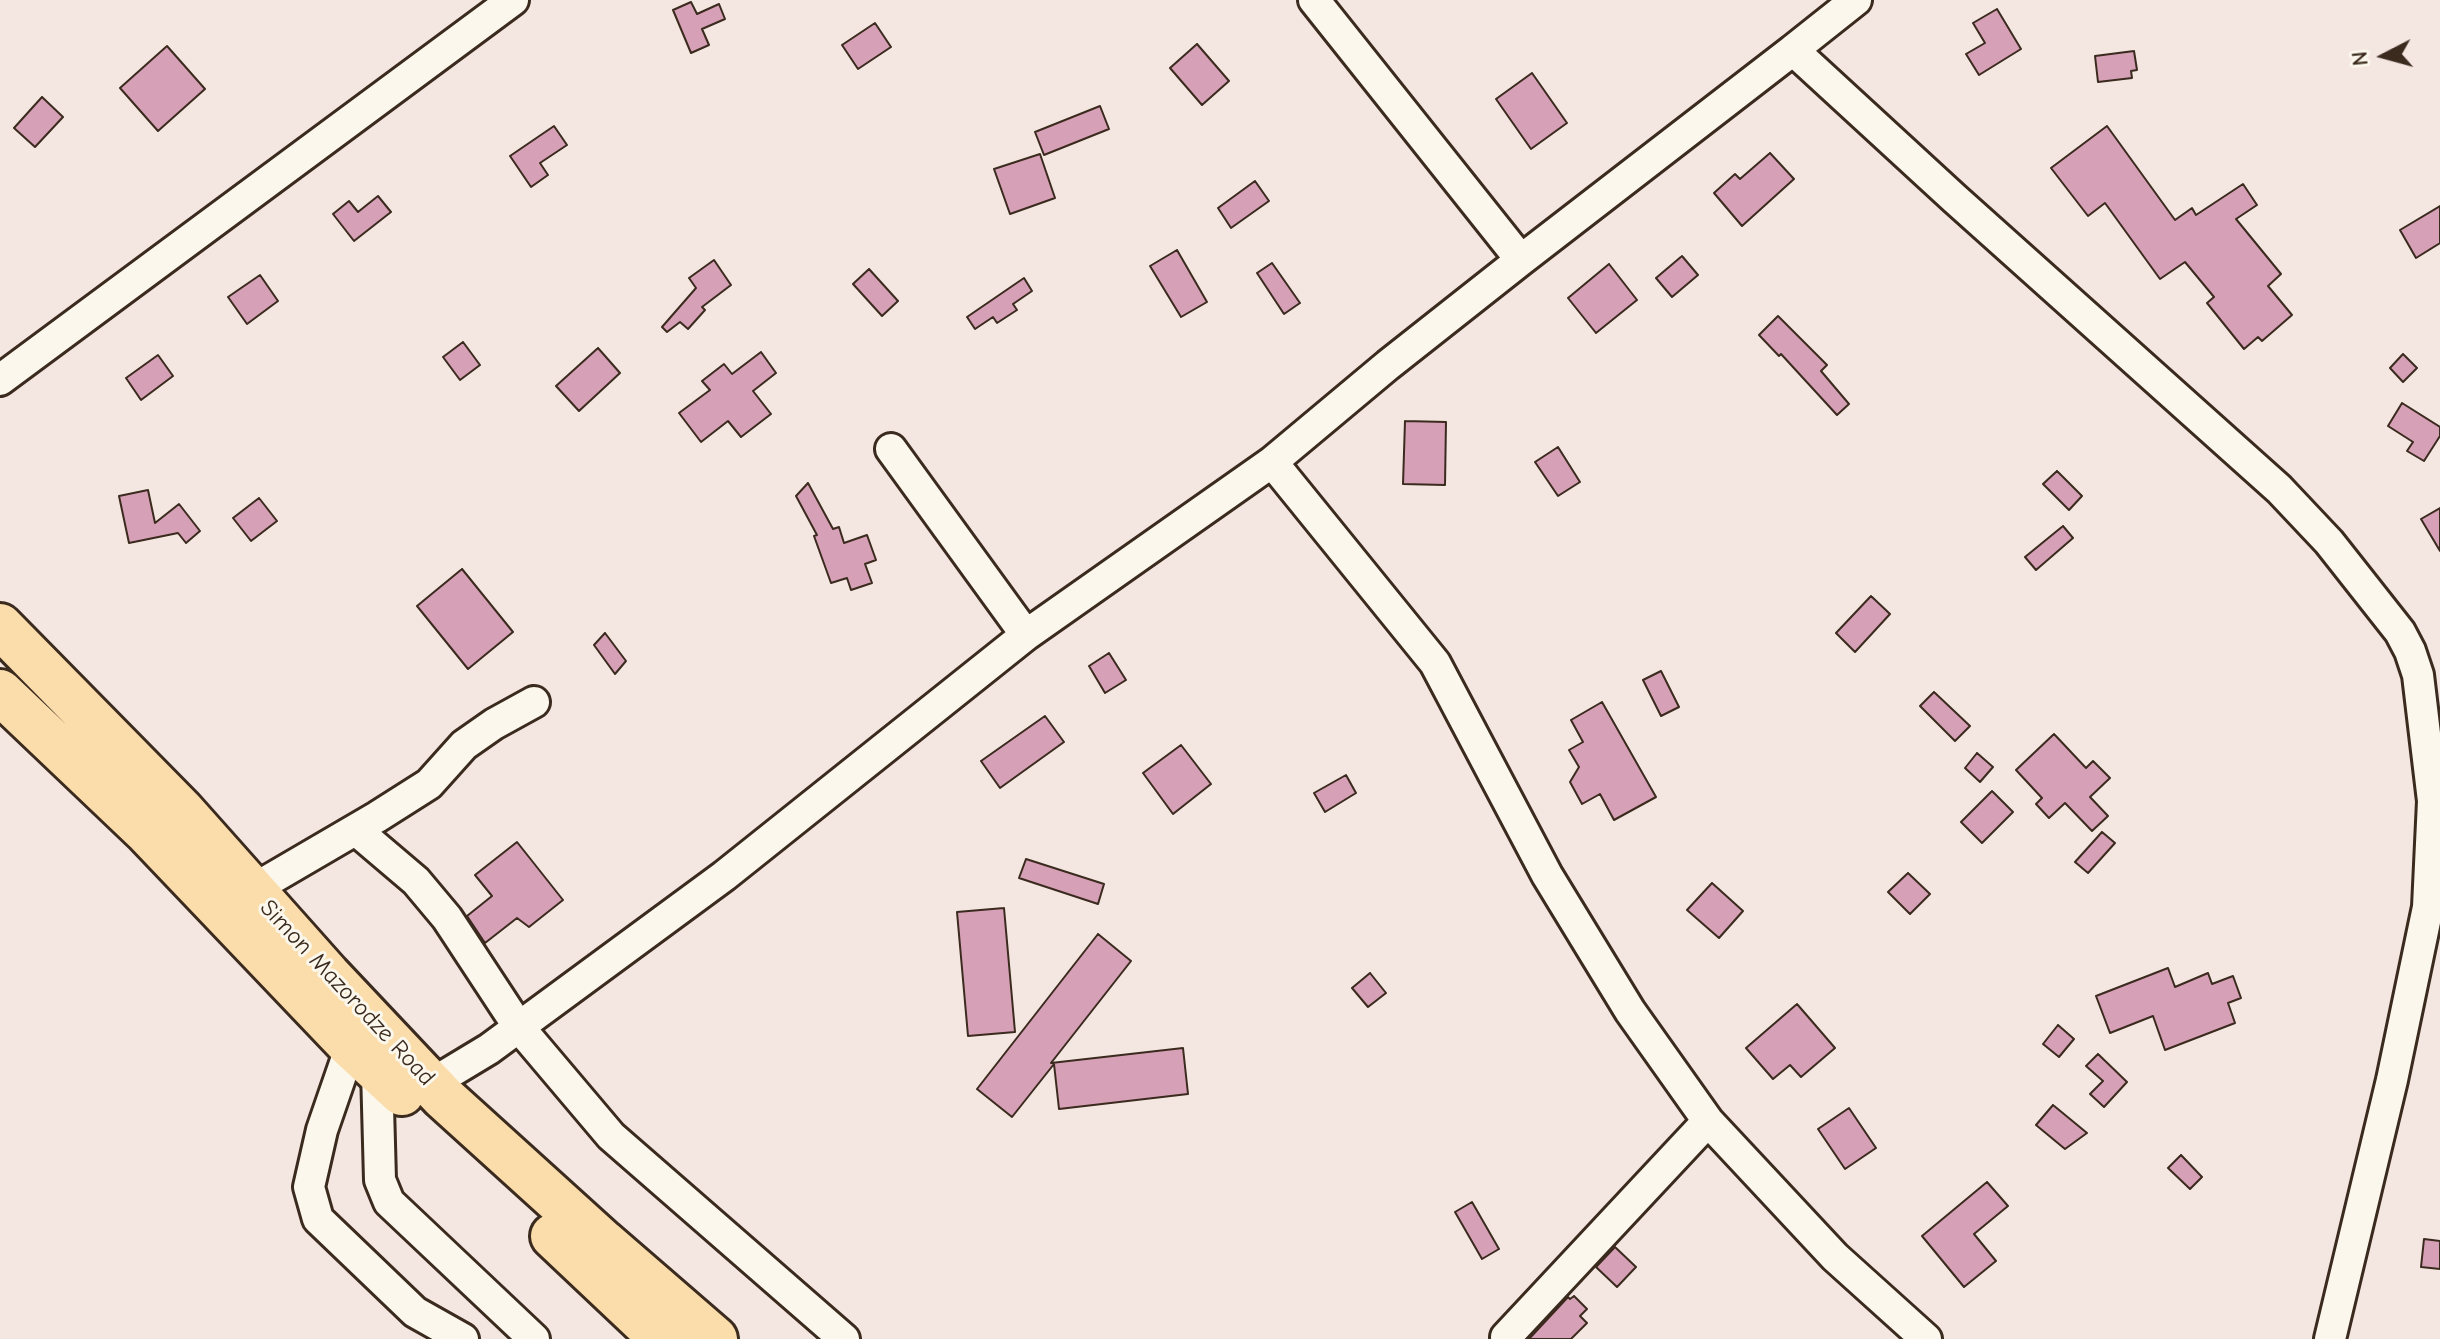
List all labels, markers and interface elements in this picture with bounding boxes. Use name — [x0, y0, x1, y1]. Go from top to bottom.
north arrow — [2344, 16, 2424, 96]
text: N — [2346, 50, 2374, 67]
street label: Simon Mazorodze Road — [253, 894, 441, 1092]

